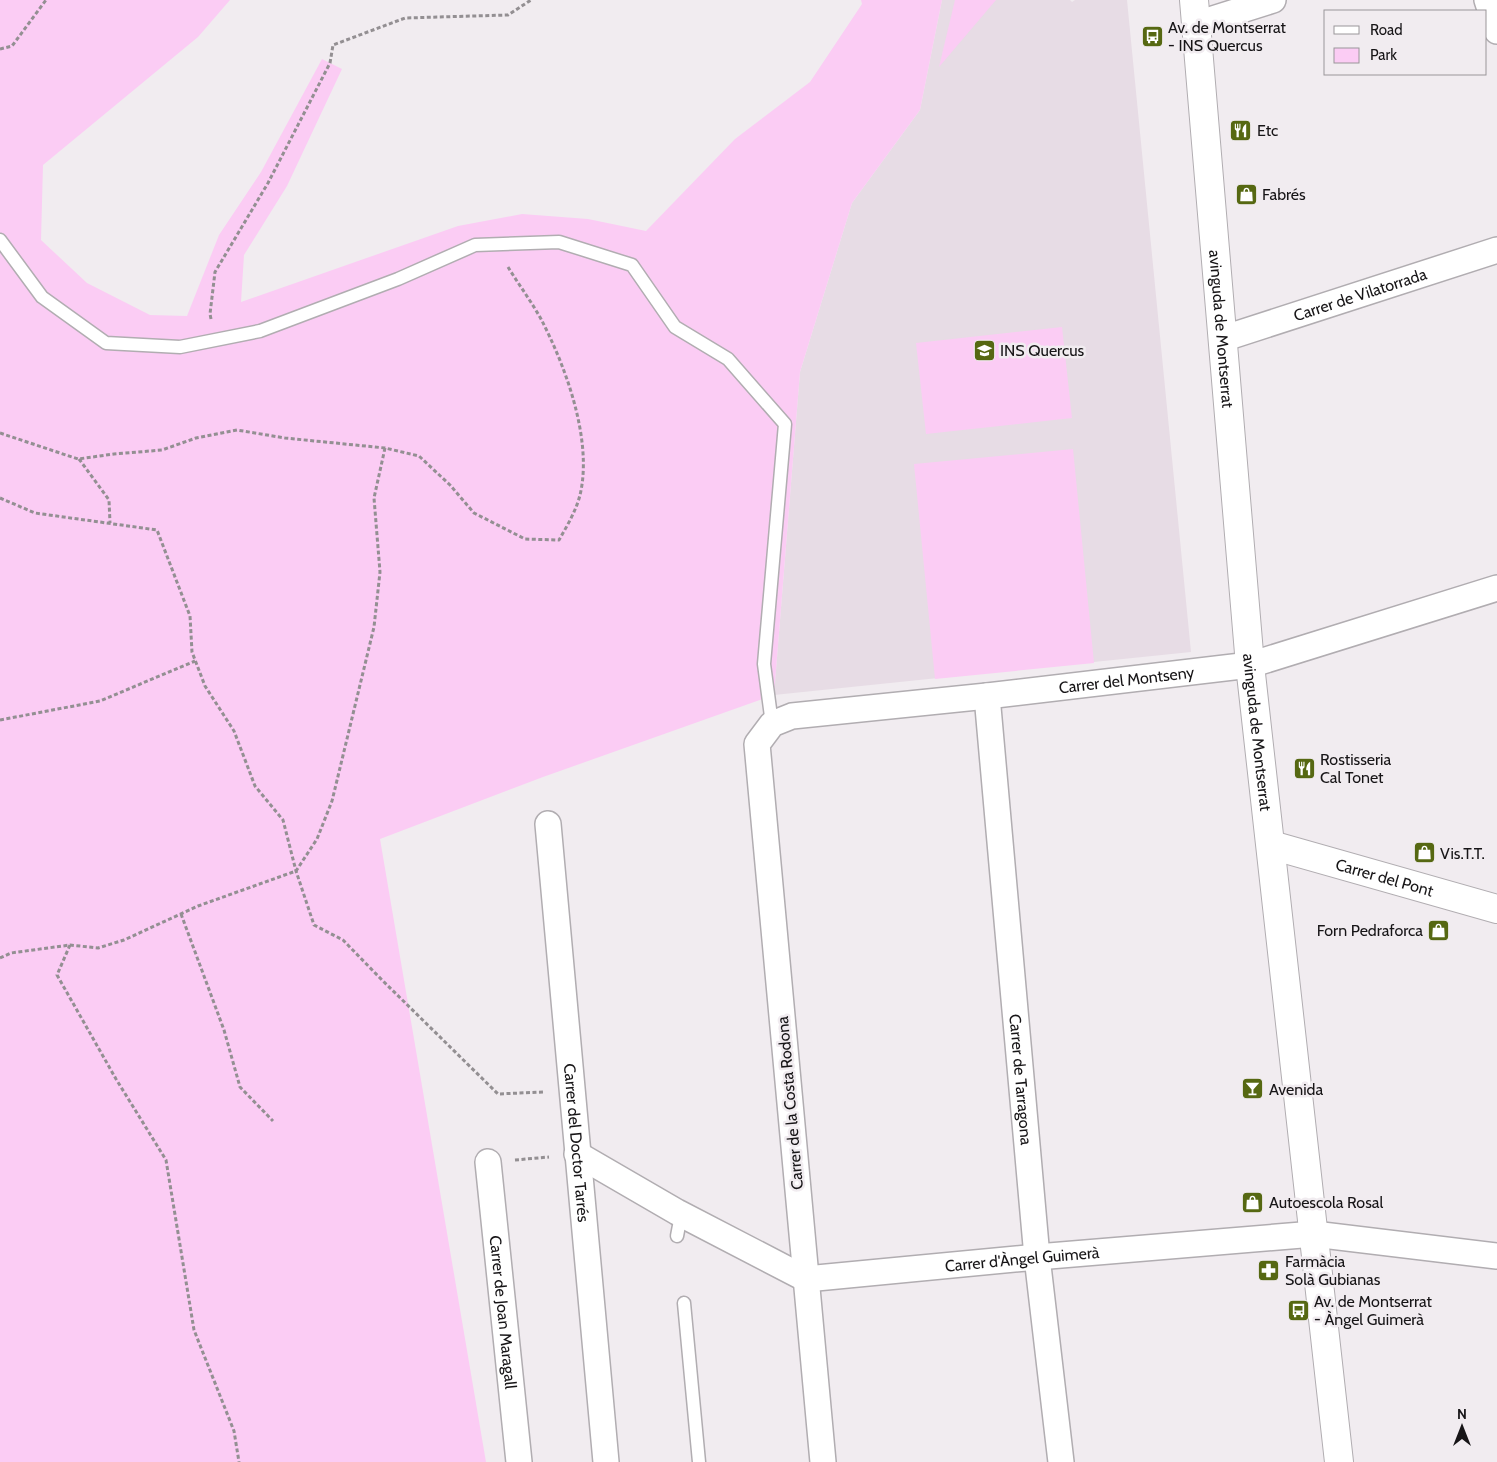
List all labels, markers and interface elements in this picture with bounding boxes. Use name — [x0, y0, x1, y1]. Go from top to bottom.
legend — [1324, 10, 1487, 75]
place label: Av. de Montserrat - INS Quercus — [1168, 18, 1286, 55]
text: Road — [1370, 21, 1403, 39]
bus stop icon: Av. de Montserrat - INS Quercus — [1140, 24, 1164, 48]
text: Park — [1370, 46, 1397, 64]
restaurant icon: Etc — [1229, 118, 1253, 142]
place label: Etc — [1257, 121, 1278, 140]
shop icon: Fabrés — [1234, 182, 1258, 206]
place label: Fabrés — [1262, 185, 1306, 204]
street label: avinguda de Montserrat — [1206, 249, 1238, 409]
street label: Carrer de Vilatorrada — [1291, 264, 1429, 325]
school or university icon: INS Quercus — [972, 338, 996, 362]
place label: INS Quercus — [1000, 341, 1085, 360]
street label: avinguda de Montserrat — [1240, 653, 1276, 813]
street label: Carrer del Montseny — [1058, 662, 1195, 697]
place label: Rostisseria Cal Tonet — [1320, 750, 1391, 787]
restaurant icon: Rostisseria Cal Tonet — [1292, 756, 1316, 780]
shop icon: Vis.T.T. — [1412, 841, 1436, 865]
place label: Vis.T.T. — [1440, 844, 1485, 863]
street label: Carrer del Pont — [1333, 854, 1436, 900]
shop icon: Forn Pedraforca — [1427, 918, 1451, 942]
place label: Forn Pedraforca — [1317, 921, 1423, 940]
street label: Carrer de Tarragona — [1006, 1013, 1037, 1146]
street label: Carrer de la Costa Rodona — [773, 1015, 807, 1191]
street label: Carrer del Doctor Tarrés — [560, 1063, 594, 1223]
bar icon: Avenida — [1241, 1077, 1265, 1101]
place label: Avenida — [1269, 1080, 1323, 1099]
shop icon: Autoescola Rosal — [1241, 1190, 1265, 1214]
place label: Autoescola Rosal — [1269, 1193, 1383, 1212]
street label: Carrer de Joan Maragall — [486, 1234, 521, 1390]
street label: Carrer d'Àngel Guimerà — [944, 1242, 1100, 1275]
place label: Farmàcia Solà Gubianas — [1285, 1252, 1381, 1289]
pharmacy icon: Farmàcia Solà Gubianas — [1257, 1258, 1281, 1282]
place label: Av. de Montserrat - Àngel Guimerà — [1314, 1292, 1432, 1329]
bus stop icon: Av. de Montserrat - Àngel Guimerà — [1286, 1298, 1310, 1322]
north arrow — [1437, 1402, 1487, 1452]
text: N — [1457, 1405, 1467, 1423]

